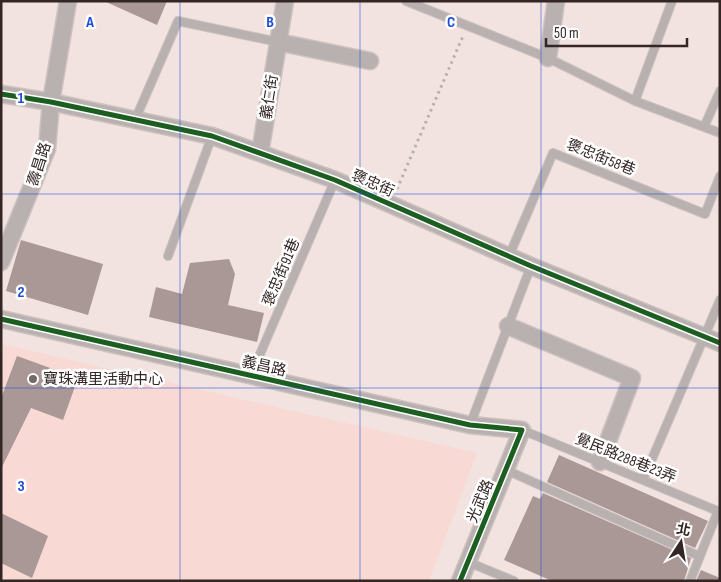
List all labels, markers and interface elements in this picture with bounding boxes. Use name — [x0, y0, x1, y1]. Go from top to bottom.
text: A — [85, 13, 94, 32]
text: B — [266, 13, 274, 32]
text: C — [447, 13, 455, 32]
scale bar — [546, 15, 687, 47]
text: 50 m — [554, 24, 579, 43]
street label: 義仁街 — [257, 73, 282, 121]
text: 1 — [18, 89, 25, 108]
street label: 褒忠街58巷 — [564, 135, 638, 180]
street label: 壽昌路 — [23, 140, 55, 188]
street label: 褒忠街 — [348, 166, 397, 201]
street label: 褒忠街91巷 — [259, 235, 304, 309]
text: 2 — [17, 283, 25, 302]
street label: 義昌路 — [240, 352, 288, 381]
place label: 寶珠溝里活動中心 — [43, 370, 163, 389]
marker: 寶珠溝里活動中心 — [27, 373, 39, 385]
street label: 覺民路288巷23弄 — [573, 430, 679, 487]
text: 3 — [17, 477, 25, 496]
street label: 光武路 — [463, 477, 498, 526]
north arrow — [656, 517, 706, 567]
text: 北 — [675, 520, 692, 540]

